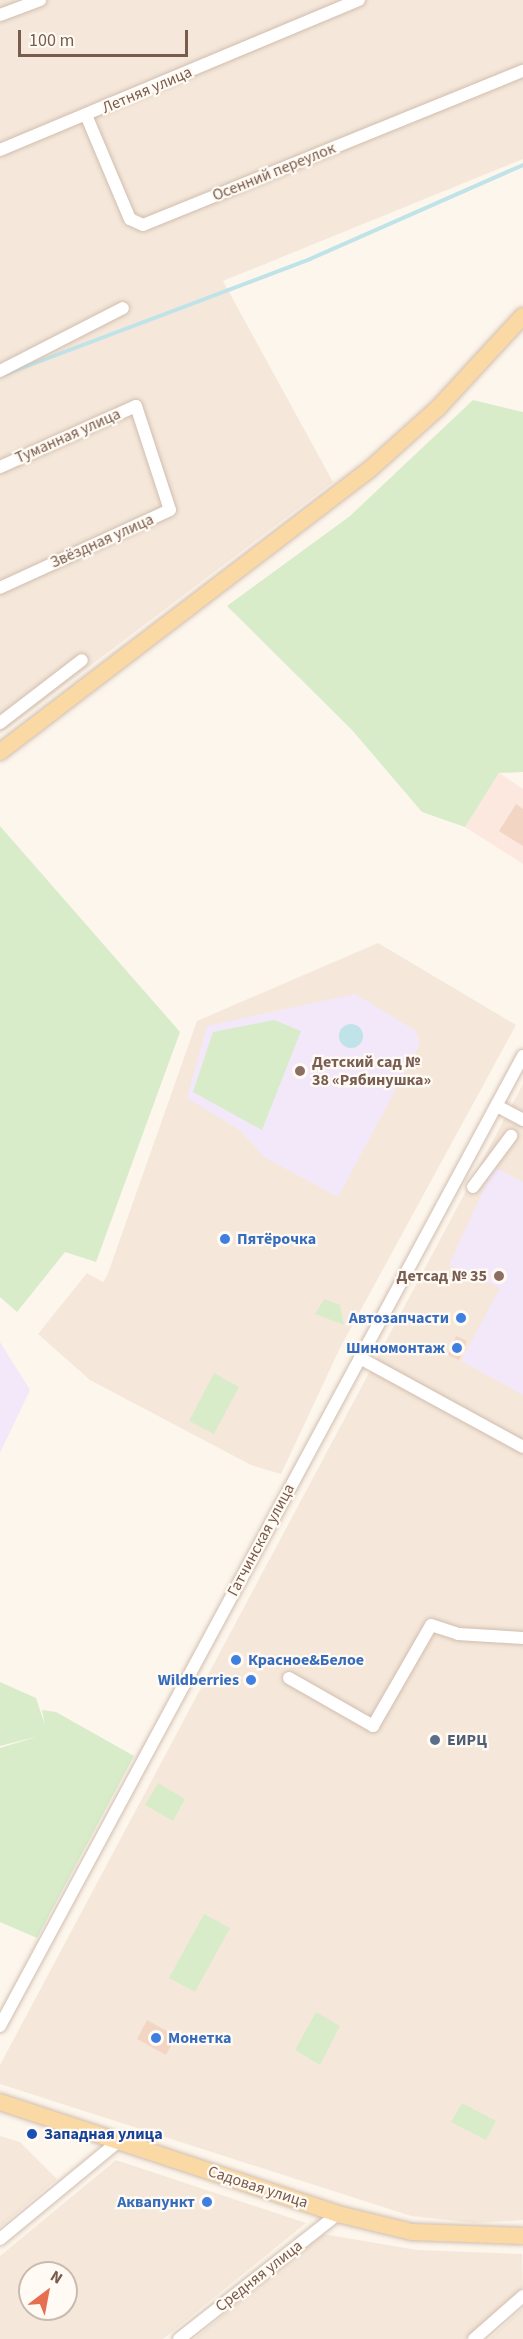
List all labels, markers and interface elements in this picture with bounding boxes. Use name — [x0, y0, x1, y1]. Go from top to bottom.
scale bar — [21, 18, 190, 56]
text: 100 m — [29, 28, 74, 53]
street label: Летняя улица — [99, 62, 195, 118]
street label: Осенний переулок — [210, 139, 338, 205]
street label: Туманная улица — [12, 404, 124, 468]
street label: Звёздная улица — [47, 510, 157, 572]
place label: Детский сад № 38 «Рябинушка» — [312, 1052, 431, 1090]
marker: Детский сад № 38 «Рябинушка» — [293, 1064, 307, 1078]
place label: Пятёрочка — [237, 1229, 316, 1249]
marker: Пятёрочка — [218, 1232, 232, 1246]
place label: Детсад № 35 — [396, 1266, 487, 1286]
marker: Детсад № 35 — [492, 1269, 506, 1283]
place label: Автозапчасти — [349, 1308, 449, 1328]
marker: Автозапчасти — [454, 1311, 468, 1325]
place label: Шиномонтаж — [346, 1338, 445, 1358]
marker: Шиномонтаж — [450, 1341, 464, 1355]
street label: Гатчинская улица — [223, 1481, 299, 1599]
place label: Красное&Белое — [248, 1650, 364, 1670]
marker: Красное&Белое — [229, 1653, 243, 1667]
place label: Wildberries — [158, 1670, 239, 1690]
marker: Wildberries — [244, 1673, 258, 1687]
place label: ЕИРЦ — [447, 1730, 487, 1750]
marker: ЕИРЦ — [428, 1733, 442, 1747]
place label: Монетка — [168, 2028, 231, 2048]
marker: Монетка — [149, 2031, 163, 2045]
place label: Западная улица — [44, 2124, 163, 2144]
marker: Западная улица — [25, 2127, 39, 2141]
street label: Садовая улица — [206, 2162, 310, 2212]
place label: Аквапункт — [117, 2192, 195, 2212]
marker: Аквапункт — [200, 2195, 214, 2209]
street label: Средняя улица — [212, 2236, 306, 2316]
north arrow — [18, 2261, 78, 2321]
text: N — [46, 2265, 67, 2290]

